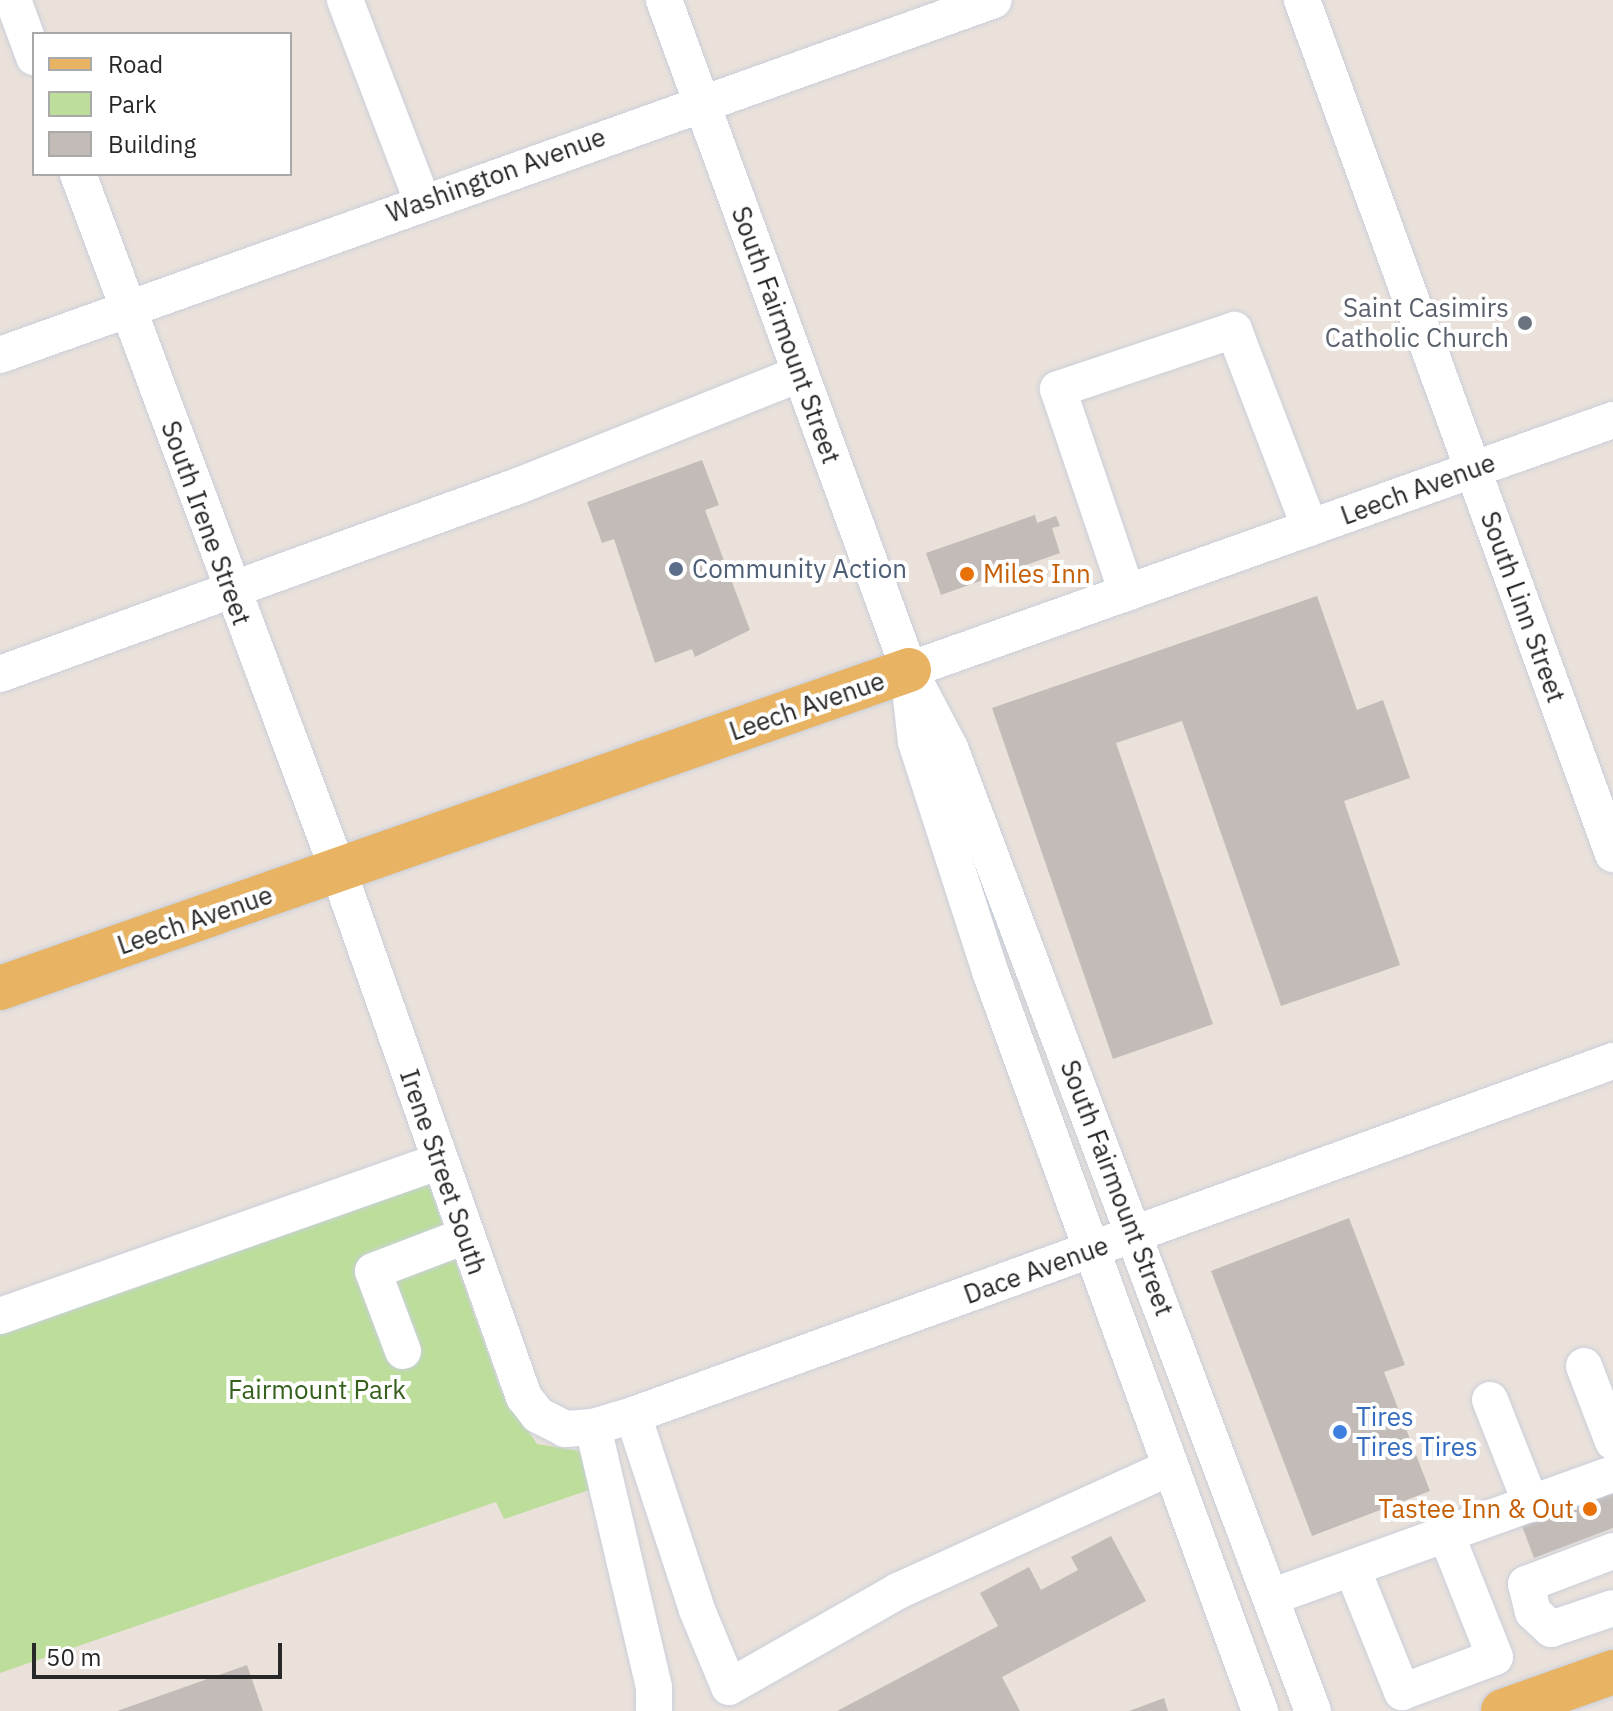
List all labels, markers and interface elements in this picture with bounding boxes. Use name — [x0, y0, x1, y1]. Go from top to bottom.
legend — [32, 32, 292, 176]
text: Road — [108, 48, 163, 80]
text: Park — [108, 88, 157, 120]
street label: Washington Avenue — [382, 121, 610, 229]
text: Building — [108, 128, 196, 160]
street label: South Fairmount Street — [725, 202, 847, 468]
place label: Saint Casimirs Catholic Church — [1325, 292, 1509, 354]
marker: Saint Casimirs Catholic Church — [1516, 314, 1534, 332]
street label: South Irene Street — [155, 417, 257, 629]
street label: Leech Avenue — [1336, 447, 1500, 531]
street label: South Linn Street — [1474, 507, 1572, 707]
place label: Community Action — [692, 553, 907, 585]
place label: Miles Inn — [983, 558, 1091, 590]
marker: Community Action — [667, 560, 685, 578]
marker: Miles Inn — [958, 565, 976, 583]
street label: Leech Avenue — [725, 665, 889, 747]
street label: Leech Avenue — [113, 879, 277, 961]
street label: South Fairmount Street — [1054, 1056, 1180, 1320]
street label: Irene Street South — [393, 1065, 493, 1279]
street label: Dace Avenue — [959, 1229, 1113, 1311]
park label: Fairmount Park — [228, 1374, 406, 1406]
place label: Tires Tires Tires — [1356, 1401, 1478, 1462]
marker: Tires Tires Tires — [1331, 1423, 1349, 1441]
place label: Tastee Inn & Out — [1378, 1493, 1574, 1525]
marker: Tastee Inn & Out — [1581, 1500, 1599, 1518]
scale bar — [36, 1627, 286, 1677]
text: 50 m — [46, 1641, 101, 1673]

